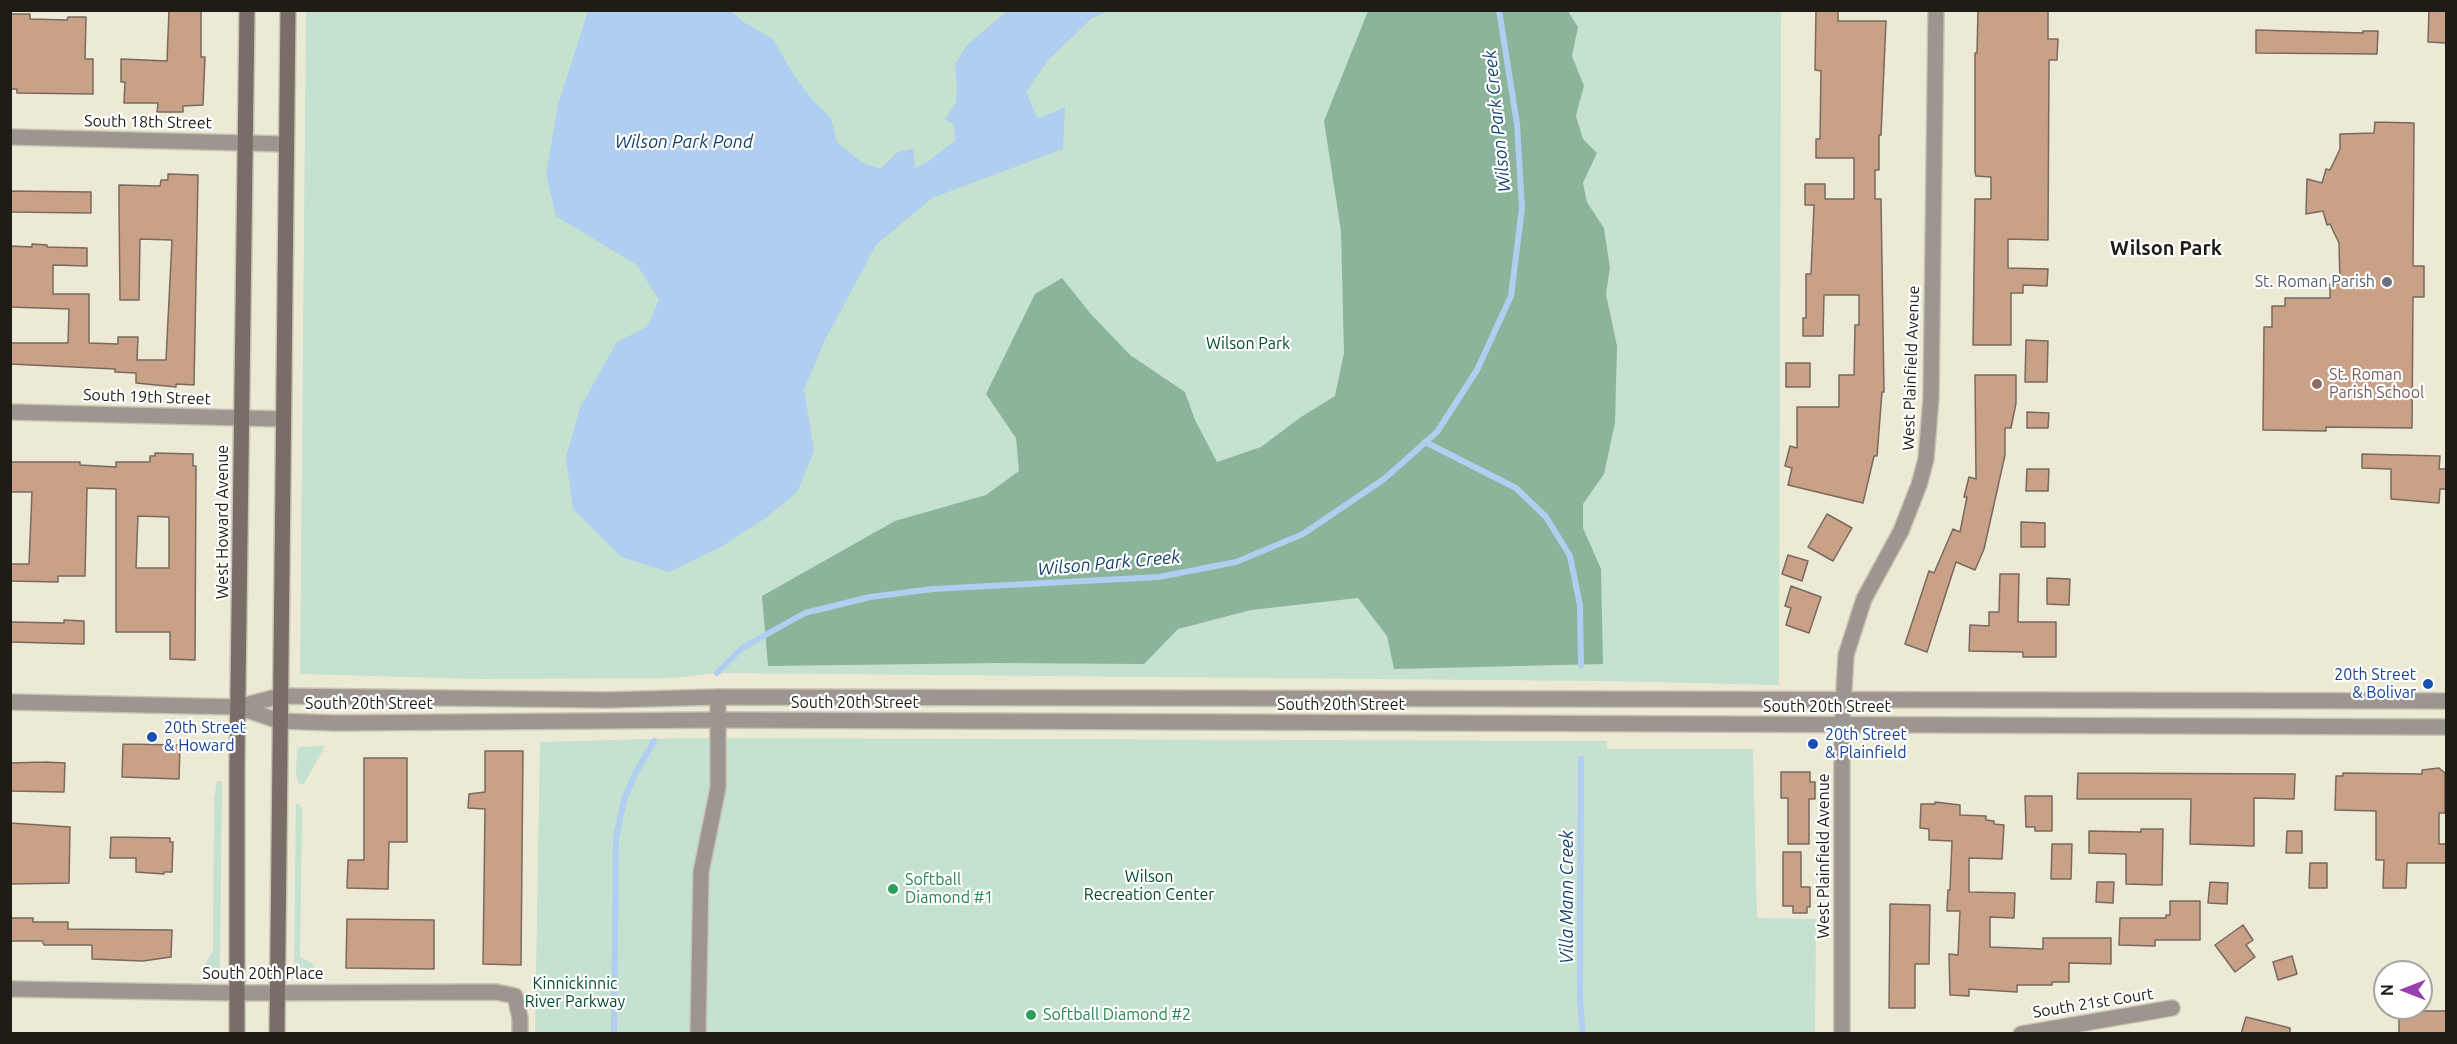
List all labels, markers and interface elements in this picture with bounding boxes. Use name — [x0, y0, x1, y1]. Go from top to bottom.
water label: Wilson Park Creek — [1479, 49, 1515, 193]
street label: South 18th Street — [84, 111, 212, 133]
water label: Wilson Park Pond — [615, 131, 753, 153]
district label: Wilson Park — [2110, 236, 2222, 260]
place label: St. Roman Parish — [2255, 272, 2375, 292]
marker: St. Roman Parish — [2380, 275, 2394, 289]
street label: West Plainfield Avenue — [1899, 285, 1923, 451]
park label: Wilson Park — [1206, 334, 1290, 354]
place label: St. Roman Parish School — [2329, 365, 2424, 403]
marker: St. Roman Parish School — [2310, 377, 2324, 391]
street label: South 19th Street — [83, 385, 211, 409]
street label: West Howard Avenue — [213, 445, 233, 599]
water label: Wilson Park Creek — [1037, 546, 1181, 580]
place label: 20th Street & Bolivar — [2334, 665, 2416, 703]
marker: 20th Street & Bolivar — [2421, 677, 2435, 691]
street label: South 20th Street — [791, 693, 919, 713]
street label: South 20th Street — [305, 694, 433, 714]
street label: South 20th Street — [1277, 695, 1405, 715]
street label: South 20th Street — [1763, 697, 1891, 717]
place label: 20th Street & Howard — [164, 718, 246, 756]
place label: 20th Street & Plainfield — [1825, 725, 1907, 763]
marker: 20th Street & Howard — [145, 730, 159, 744]
marker: 20th Street & Plainfield — [1806, 737, 1820, 751]
street label: West Plainfield Avenue — [1814, 773, 1834, 939]
water label: Villa Mann Creek — [1556, 830, 1578, 964]
park label: Wilson Recreation Center — [1084, 867, 1214, 905]
place label: Softball Diamond #1 — [905, 870, 993, 908]
marker: Softball Diamond #1 — [886, 882, 900, 896]
north arrow — [2373, 960, 2433, 1020]
street label: South 20th Place — [202, 964, 324, 984]
park label: Kinnickinnic River Parkway — [525, 974, 625, 1012]
street label: South 21st Court — [2031, 984, 2155, 1022]
text: N — [2378, 984, 2396, 996]
place label: Softball Diamond #2 — [1043, 1005, 1191, 1025]
marker: Softball Diamond #2 — [1024, 1008, 1038, 1022]

